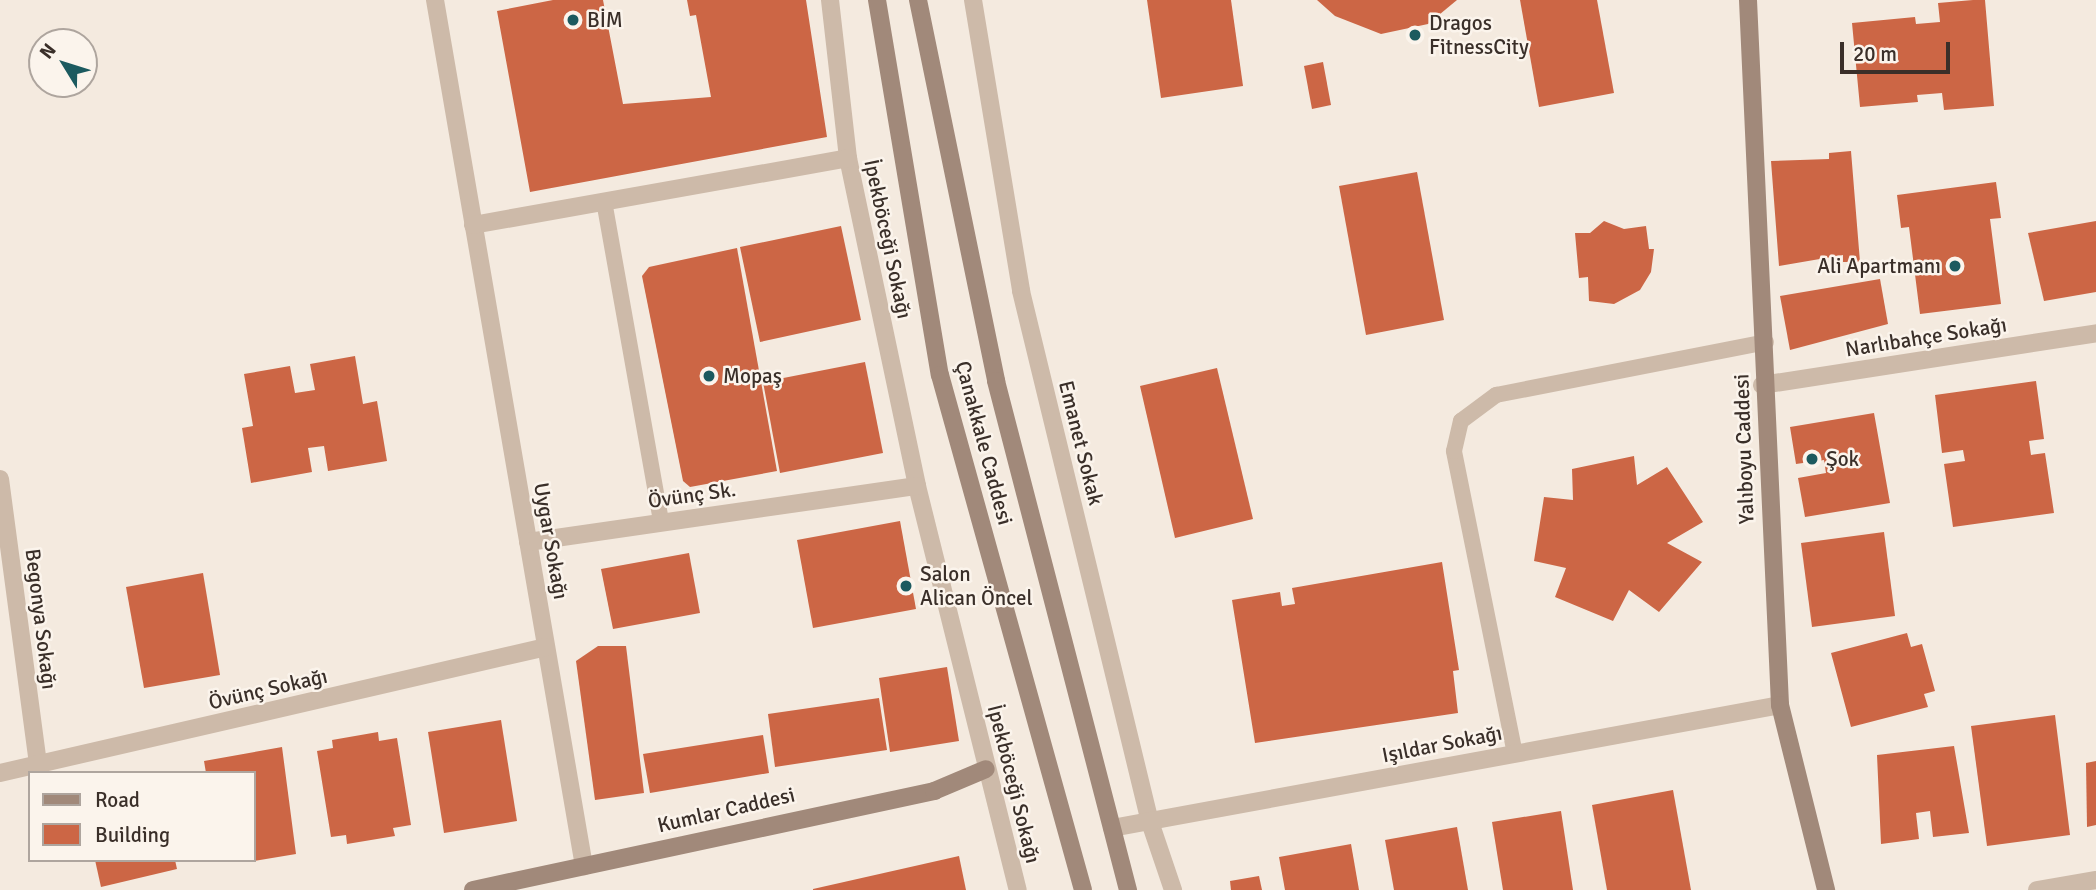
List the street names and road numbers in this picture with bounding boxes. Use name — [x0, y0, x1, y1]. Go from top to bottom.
street label: İpekböceği Sokağı — [859, 157, 917, 321]
street label: Narlıbahçe Sokağı — [1844, 312, 2008, 362]
street label: Çanakkale Caddesi — [950, 358, 1018, 528]
street label: Yalıboyu Caddesi — [1729, 373, 1759, 525]
street label: Emanet Sokak — [1053, 378, 1109, 508]
street label: Övünç Sk. — [646, 476, 738, 514]
street label: Uygar Sokağı — [528, 481, 574, 601]
street label: Begonya Sokağı — [20, 547, 62, 691]
street label: Övünç Sokağı — [206, 663, 330, 715]
street label: İpekböceği Sokağı — [982, 702, 1046, 866]
street label: Işıldar Sokağı — [1380, 720, 1504, 768]
street label: Kumlar Caddesi — [655, 782, 797, 838]

